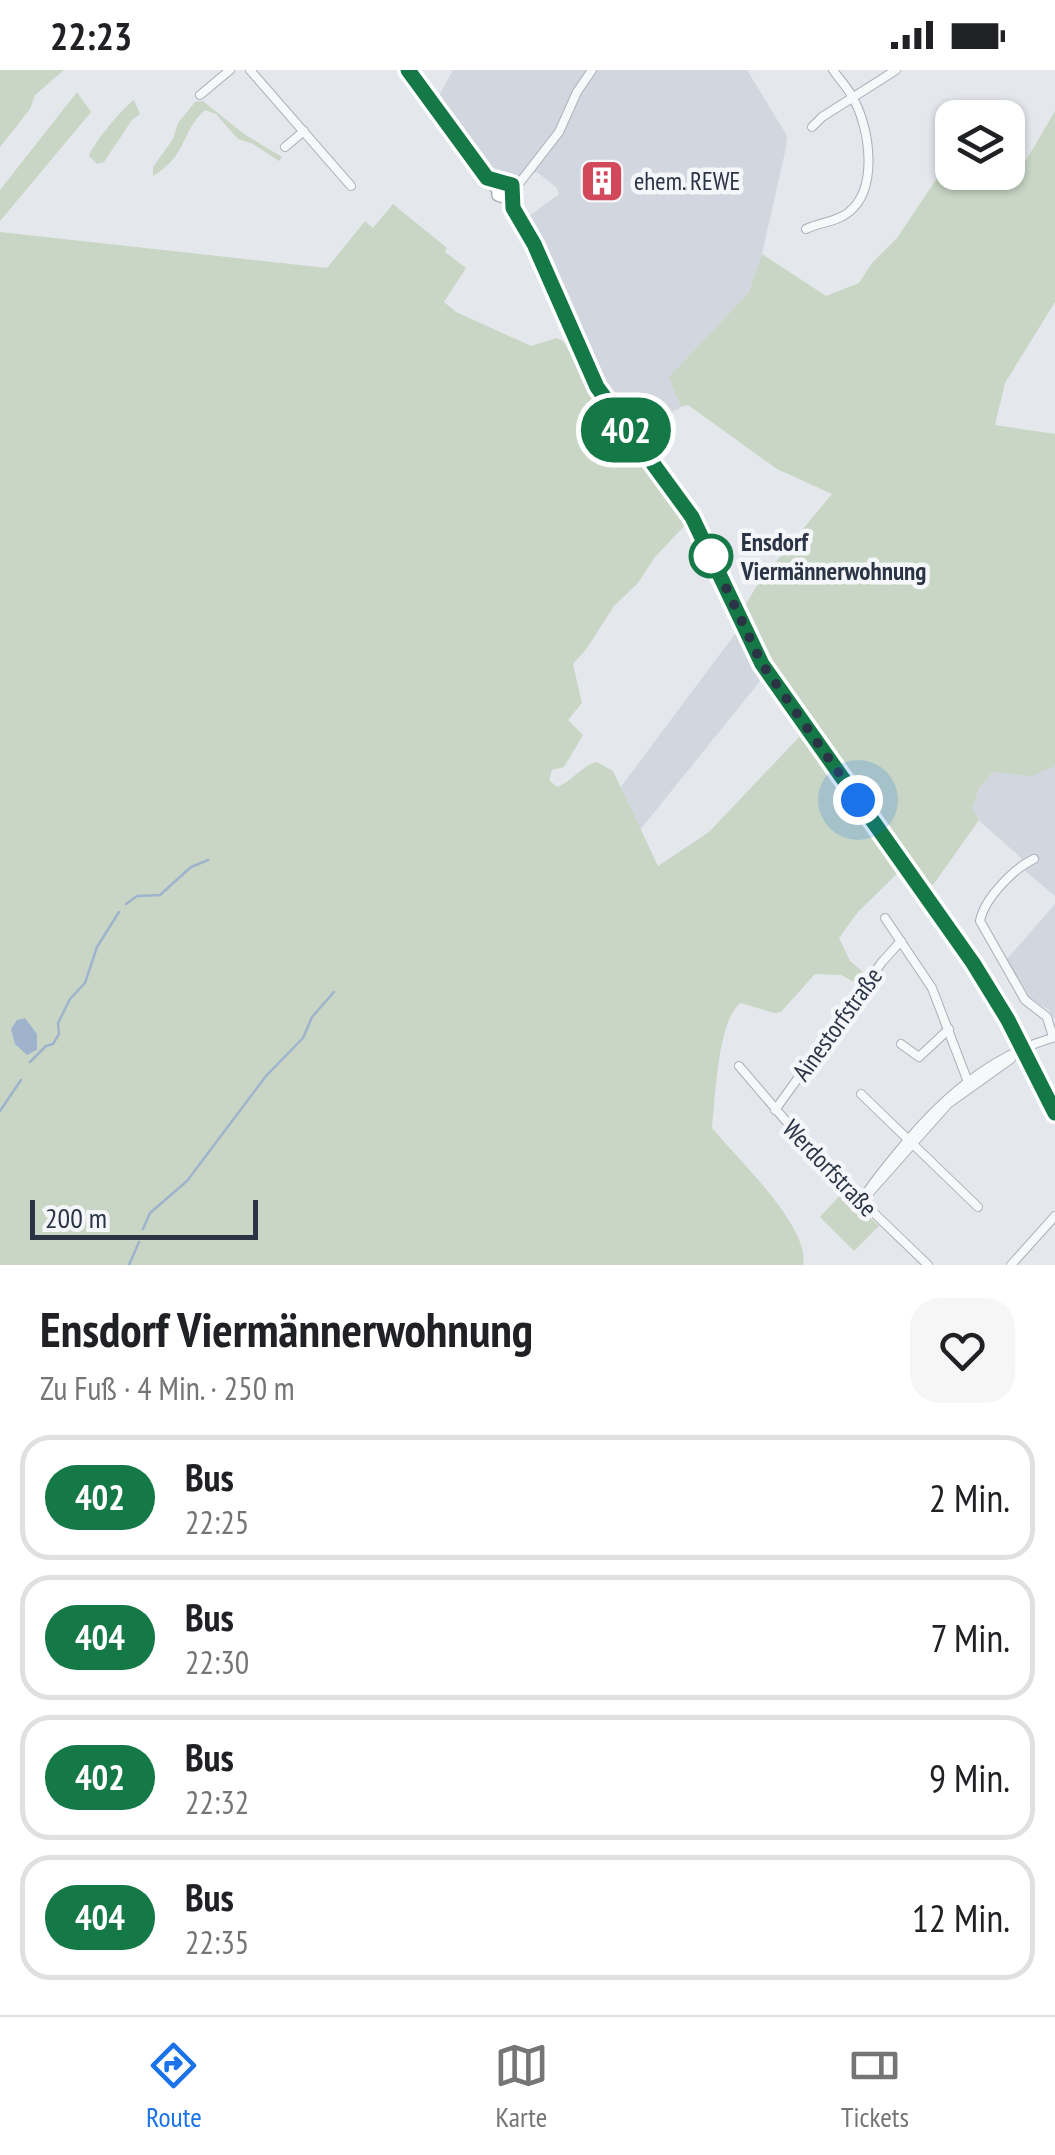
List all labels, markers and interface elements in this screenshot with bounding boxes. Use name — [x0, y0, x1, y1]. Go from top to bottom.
text: 22:23 — [50, 11, 132, 60]
map controls — [935, 100, 1025, 190]
button: layers — [935, 100, 1025, 190]
building icon: ehem. REWE — [579, 158, 625, 204]
place label: ehem. REWE — [634, 165, 740, 197]
line badge: 402 — [568, 398, 684, 462]
text: 402 — [601, 407, 651, 453]
place label: Ensdorf Viermännerwohnung — [740, 526, 926, 587]
marker: Ensdorf Viermännerwohnung — [690, 535, 732, 577]
your location — [833, 775, 883, 825]
street label: Ainestorfstraße — [785, 961, 889, 1087]
street label: Werdorfstraße — [776, 1113, 884, 1223]
scale bar — [30, 1195, 258, 1240]
text: 200 m — [45, 1199, 107, 1236]
text: Ensdorf Viermännerwohnung — [40, 1298, 533, 1360]
button: heart — [910, 1298, 1015, 1403]
text: Zu Fuß · 4 Min. · 250 m — [40, 1367, 295, 1409]
text: Bus — [185, 1452, 234, 1501]
text: 2 Min. — [929, 1473, 1010, 1522]
text: 402 — [75, 1474, 125, 1520]
text: 22:25 — [185, 1501, 249, 1543]
text: Bus — [185, 1592, 234, 1641]
text: 7 Min. — [931, 1613, 1010, 1662]
text: 404 — [75, 1614, 125, 1660]
text: 22:30 — [185, 1641, 249, 1683]
text: Bus — [185, 1732, 234, 1781]
text: 9 Min. — [929, 1753, 1010, 1802]
text: 402 — [75, 1754, 125, 1800]
text: 22:32 — [185, 1781, 249, 1823]
text: Bus — [185, 1872, 234, 1921]
text: 12 Min. — [912, 1893, 1010, 1942]
text: 404 — [75, 1894, 125, 1940]
text: 22:35 — [185, 1921, 249, 1963]
tab: Route — [146, 2038, 202, 2135]
tab: Karte — [494, 2038, 549, 2135]
tab: Tickets — [841, 2038, 909, 2135]

